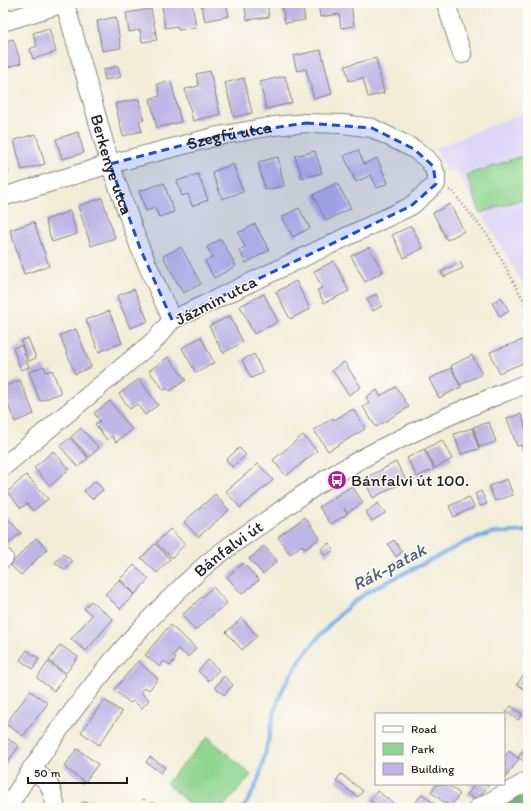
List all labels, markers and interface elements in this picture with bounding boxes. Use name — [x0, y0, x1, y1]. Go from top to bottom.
street label: Berkenye utca — [87, 112, 137, 217]
street label: Szegfű utca — [185, 117, 274, 154]
street label: Jázmin utca — [172, 271, 260, 329]
bus stop icon: Bánfalvi út 100. — [326, 469, 348, 491]
place label: Bánfalvi út 100. — [351, 470, 469, 490]
street label: Bánfalvi út — [189, 516, 267, 581]
water label: Rák-patak — [349, 538, 431, 595]
legend — [375, 713, 505, 785]
text: Road — [411, 722, 437, 736]
text: Park — [411, 742, 435, 756]
scale bar — [28, 759, 127, 785]
text: Building — [411, 762, 455, 776]
text: 50 m — [34, 766, 60, 780]

